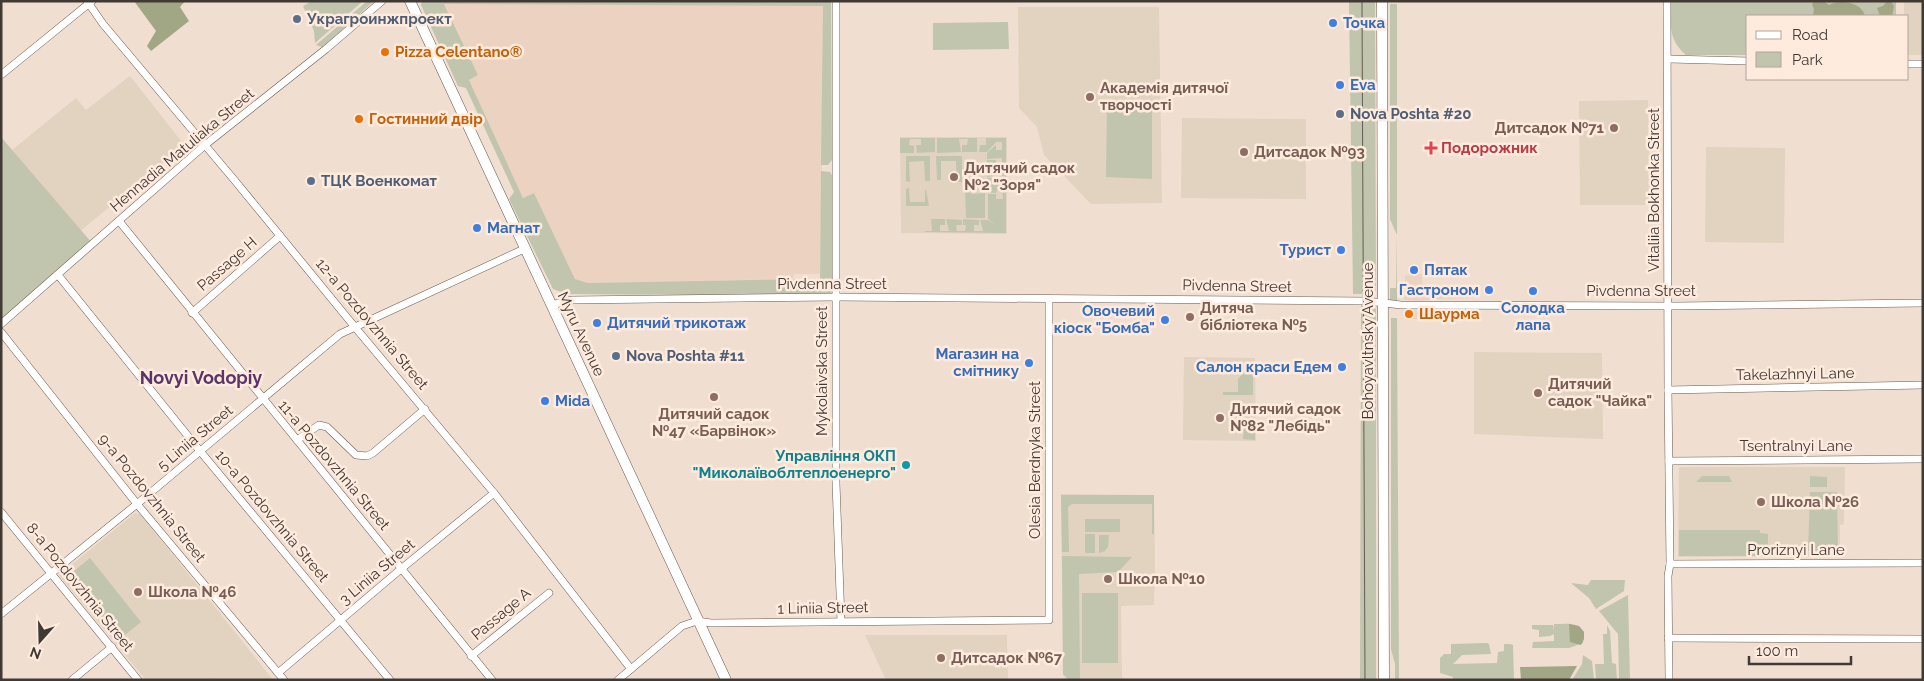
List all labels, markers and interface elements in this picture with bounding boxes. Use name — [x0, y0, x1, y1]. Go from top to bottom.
place label: Украгроинжпроект — [306, 10, 452, 28]
marker: Украгроинжпроект — [291, 13, 303, 25]
place label: Точка — [1343, 14, 1386, 32]
legend — [1746, 15, 1909, 80]
marker: Точка — [1327, 17, 1339, 29]
text: Road — [1792, 26, 1828, 44]
place label: Pizza Celentano® — [395, 43, 522, 61]
marker: Pizza Celentano® — [379, 46, 391, 58]
text: Park — [1792, 51, 1823, 69]
place label: Eva — [1350, 76, 1376, 94]
place label: Академія дитячої творчості — [1100, 79, 1229, 114]
marker: Eva — [1334, 79, 1346, 91]
street label: Hennadia Matuliaka Street — [106, 85, 258, 215]
marker: Академія дитячої творчості — [1084, 91, 1096, 103]
place label: Nova Poshta #20 — [1350, 105, 1472, 123]
marker: Nova Poshta #20 — [1334, 108, 1346, 120]
street label: Vitaliia Bokhonka Street — [1645, 108, 1663, 272]
place label: Гостинний двір — [369, 110, 483, 128]
marker: Гостинний двір — [353, 113, 365, 125]
place label: Дитсадок №71 — [1495, 119, 1605, 137]
marker: Дитсадок №71 — [1608, 122, 1620, 134]
place label: Подорожник — [1441, 139, 1538, 157]
marker: Подорожник — [1425, 142, 1437, 154]
place label: Дитсадок №93 — [1254, 143, 1365, 161]
marker: Дитсадок №93 — [1238, 146, 1250, 158]
place label: Дитячий садок №2 "Зоря" — [964, 159, 1076, 194]
marker: Дитячий садок №2 "Зоря" — [948, 171, 960, 183]
place label: ТЦК Военкомат — [321, 172, 437, 190]
marker: ТЦК Военкомат — [305, 175, 317, 187]
place label: Магнат — [487, 219, 540, 237]
marker: Магнат — [471, 222, 483, 234]
street label: Passage H — [194, 233, 260, 295]
place label: Турист — [1280, 241, 1332, 259]
marker: Турист — [1335, 244, 1347, 256]
street label: 12-a Pozdovzhnia Street — [312, 255, 432, 393]
place label: Пятак — [1424, 261, 1468, 279]
street label: Bohoyavltnsky Avenue — [1359, 262, 1377, 419]
marker: Пятак — [1408, 264, 1420, 276]
street label: Pivdenna Street — [777, 275, 887, 293]
street label: Pivdenna Street — [1182, 276, 1292, 296]
place label: Гастроном — [1399, 281, 1479, 299]
street label: Pivdenna Street — [1586, 282, 1696, 300]
marker: Гастроном — [1483, 284, 1495, 296]
marker: Солодка лапа — [1527, 285, 1539, 297]
street label: Myru Avenue — [554, 289, 609, 379]
place label: Дитяча бібліотека №5 — [1200, 299, 1307, 334]
place label: Солодка лапа — [1501, 299, 1565, 334]
place label: Овочевий кіоск "Бомба" — [1054, 302, 1155, 337]
place label: Шаурма — [1419, 305, 1480, 323]
street label: Mykolaivska Street — [813, 306, 831, 436]
marker: Шаурма — [1403, 308, 1415, 320]
marker: Дитяча бібліотека №5 — [1184, 311, 1196, 323]
place label: Дитячий трикотаж — [607, 314, 747, 332]
marker: Овочевий кіоск "Бомба" — [1159, 314, 1171, 326]
marker: Дитячий трикотаж — [591, 317, 603, 329]
place label: Магазин на смітнику — [936, 345, 1020, 380]
place label: Nova Poshta #11 — [626, 347, 745, 365]
marker: Nova Poshta #11 — [610, 350, 622, 362]
marker: Магазин на смітнику — [1023, 357, 1035, 369]
place label: Салон краси Едем — [1196, 358, 1332, 376]
marker: Салон краси Едем — [1336, 361, 1348, 373]
street label: Takelazhnyi Lane — [1735, 364, 1855, 384]
district label: Novyi Vodopiy — [140, 367, 262, 388]
place label: Дитячий садок "Чайка" — [1548, 375, 1652, 410]
street label: Olesia Berdnyka Street — [1026, 381, 1044, 539]
marker: Дитячий садок "Чайка" — [1532, 387, 1544, 399]
marker: Дитячий садок №47 «Барвінок» — [708, 391, 720, 403]
place label: Mida — [555, 392, 590, 410]
marker: Mida — [539, 395, 551, 407]
street label: 11-a Pozdovzhnia Street — [274, 396, 394, 534]
place label: Дитячий садок №82 "Лебідь" — [1230, 400, 1342, 435]
street label: 5 Liniia Street — [154, 401, 236, 475]
place label: Дитячий садок №47 «Барвінок» — [652, 405, 777, 440]
marker: Дитячий садок №82 "Лебідь" — [1214, 412, 1226, 424]
street label: 9-a Pozdovzhnia Street — [95, 430, 209, 566]
street label: Tsentralnyi Lane — [1739, 437, 1853, 455]
street label: 10-a Pozdovzhnia Street — [211, 446, 333, 586]
place label: Управління ОКП "Миколаївоблтеплоенерго" — [693, 447, 896, 482]
marker: Управління ОКП "Миколаївоблтеплоенерго" — [900, 459, 912, 471]
place label: Школа №26 — [1771, 493, 1859, 511]
marker: Школа №26 — [1755, 496, 1767, 508]
street label: 8-a Pozdovzhnia Street — [23, 519, 137, 655]
street label: 3 Liniia Street — [336, 535, 418, 609]
street label: Proriznyi Lane — [1747, 541, 1845, 559]
place label: Школа №10 — [1118, 570, 1205, 588]
marker: Школа №10 — [1102, 573, 1114, 585]
place label: Школа №46 — [148, 583, 236, 601]
street label: Passage A — [468, 584, 534, 644]
marker: Школа №46 — [132, 586, 144, 598]
street label: 1 Liniia Street — [777, 598, 869, 618]
north arrow — [15, 616, 65, 666]
scale bar — [1749, 634, 1852, 666]
text: 100 m — [1756, 642, 1798, 660]
text: N — [28, 644, 43, 663]
place label: Дитсадок №67 — [951, 649, 1063, 667]
marker: Дитсадок №67 — [935, 652, 947, 664]

